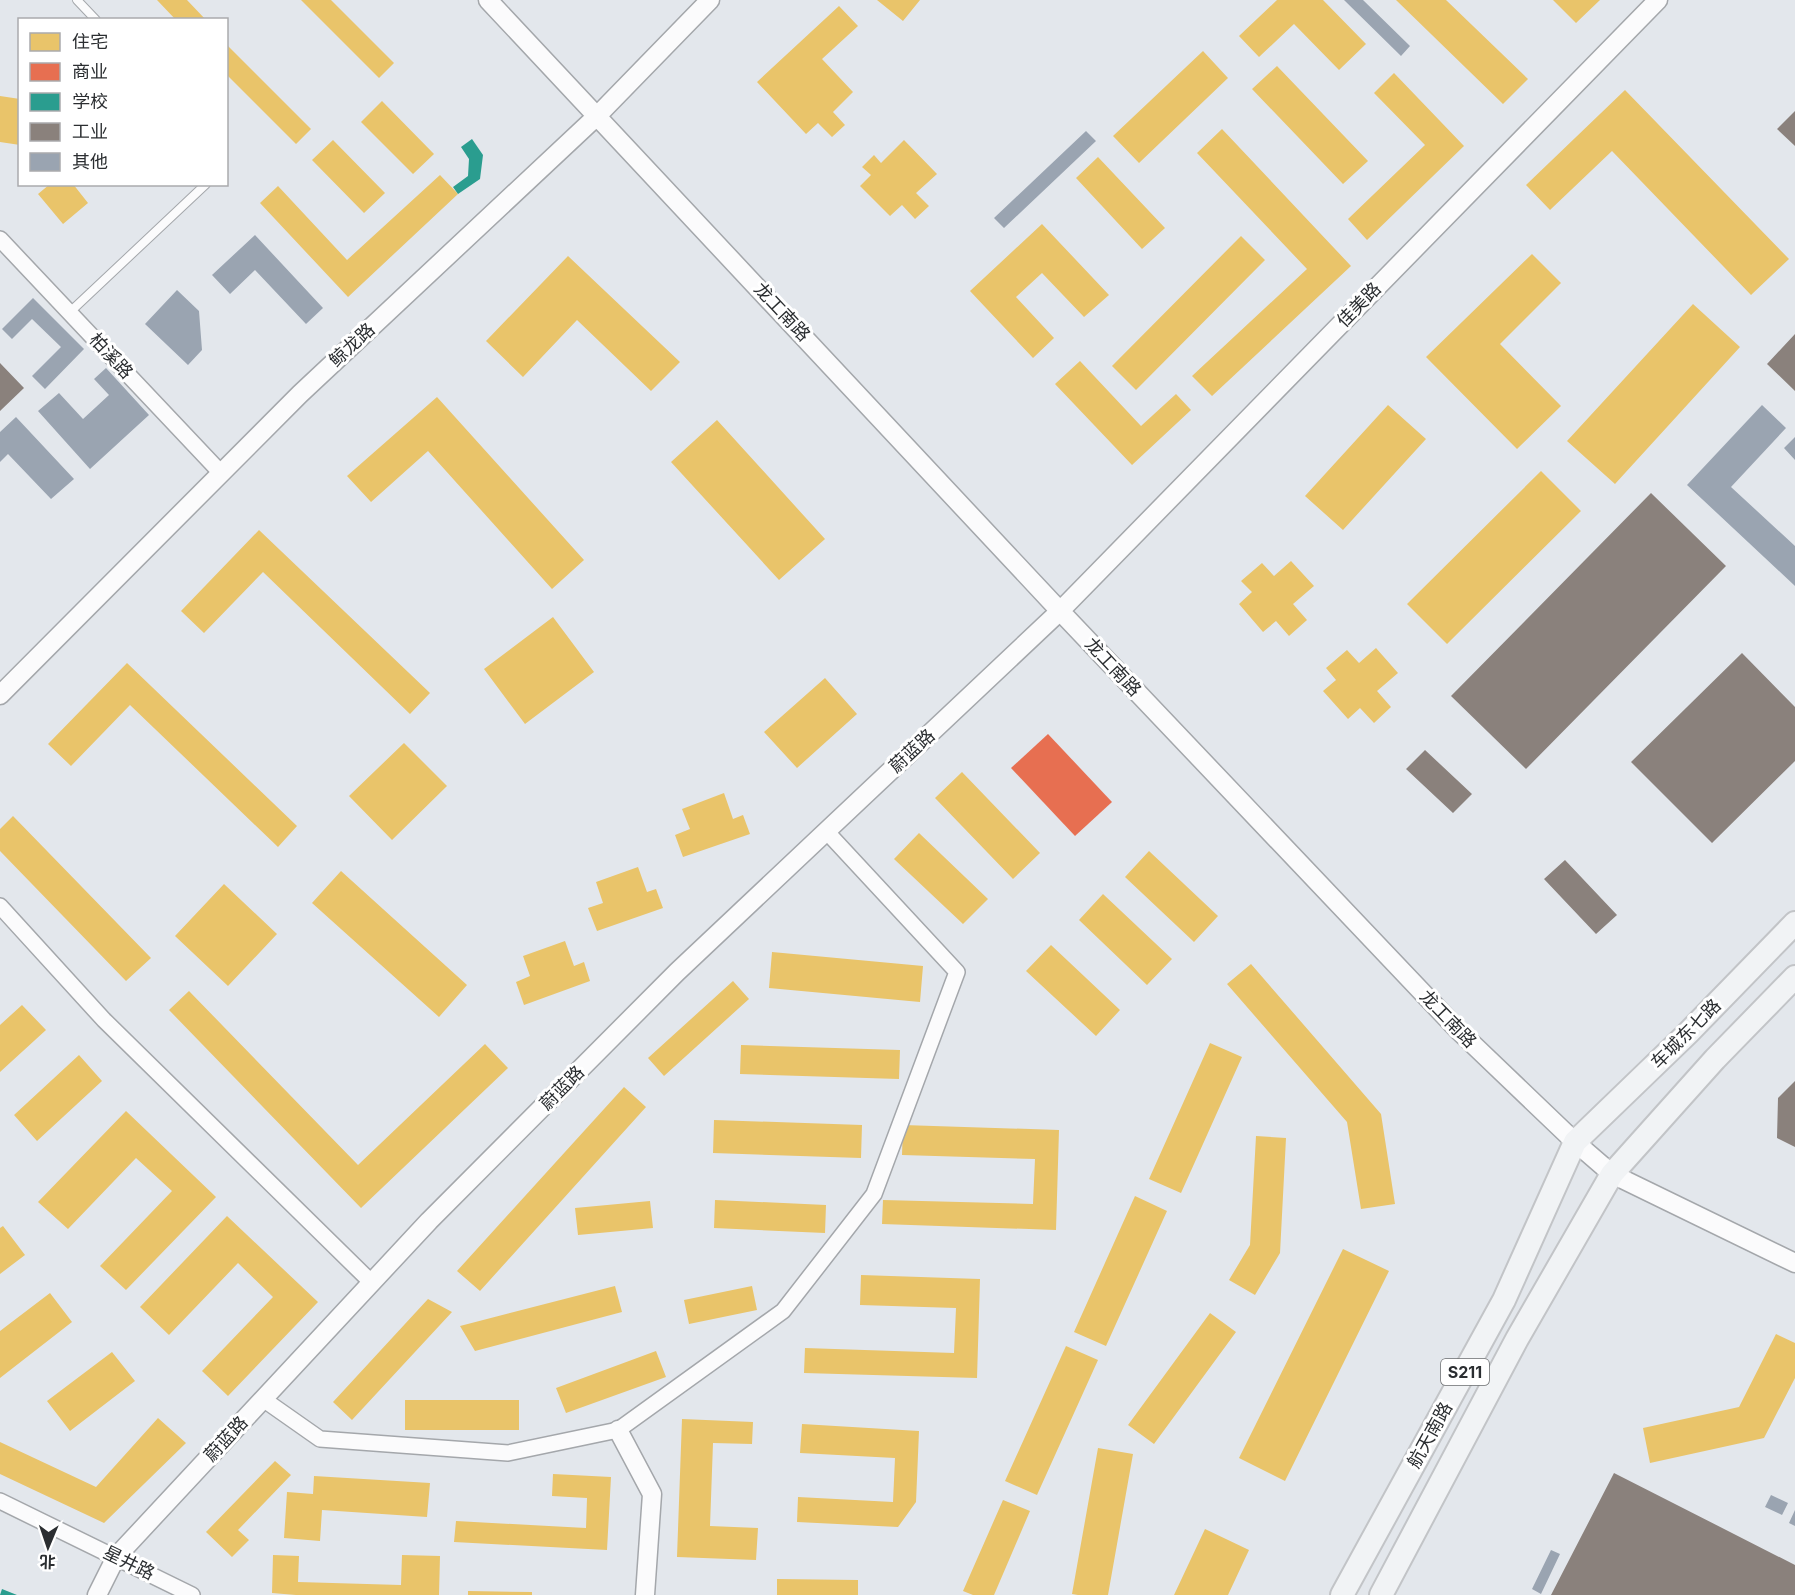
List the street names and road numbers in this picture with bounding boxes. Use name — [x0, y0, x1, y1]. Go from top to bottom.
street label: 龙工南路 — [750, 278, 815, 345]
street label: 佳美路 — [1332, 278, 1385, 331]
street label: 鲸龙路 — [325, 319, 379, 371]
street label: 柏溪路 — [85, 329, 137, 383]
street label: 龙工南路 — [1081, 633, 1146, 700]
street label: 蔚蓝路 — [885, 725, 939, 777]
street label: 龙工南路 — [1416, 985, 1481, 1052]
street label: 车城东七路 — [1646, 994, 1725, 1073]
street label: 蔚蓝路 — [535, 1061, 588, 1114]
road number: S211 — [1441, 1359, 1489, 1385]
street label: 航天南路 — [1403, 1398, 1456, 1471]
street label: 蔚蓝路 — [200, 1412, 252, 1466]
street label: 星井路 — [100, 1541, 158, 1584]

